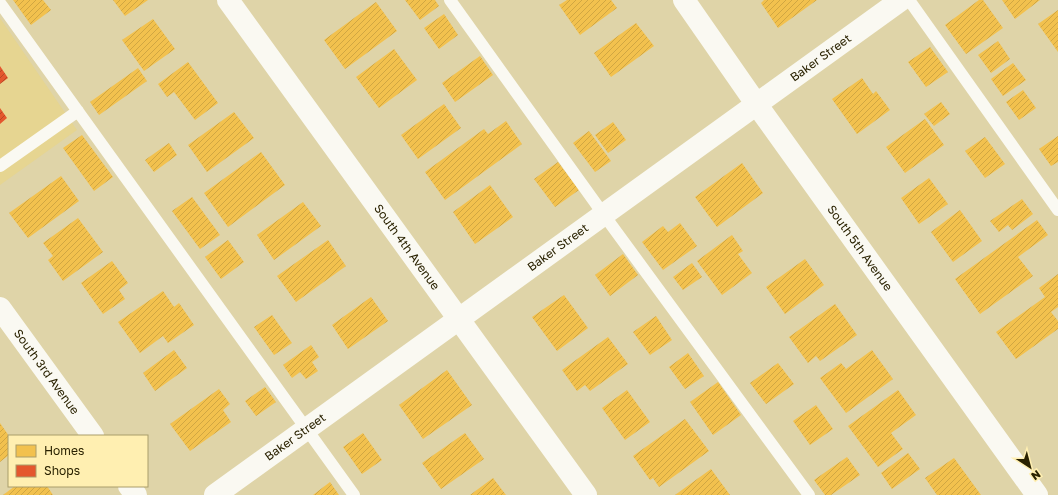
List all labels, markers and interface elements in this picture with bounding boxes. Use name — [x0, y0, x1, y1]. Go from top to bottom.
street label: Baker Street — [787, 30, 854, 85]
street label: South 4th Avenue — [371, 201, 443, 293]
street label: South 5th Avenue — [824, 202, 896, 294]
street label: Baker Street — [524, 220, 591, 274]
street label: South 3rd Avenue — [11, 326, 83, 417]
street label: Baker Street — [262, 410, 329, 464]
legend — [8, 435, 148, 487]
text: Homes — [44, 443, 84, 458]
north arrow — [1010, 447, 1050, 487]
text: Shops — [44, 463, 80, 478]
text: N — [1029, 468, 1043, 483]

